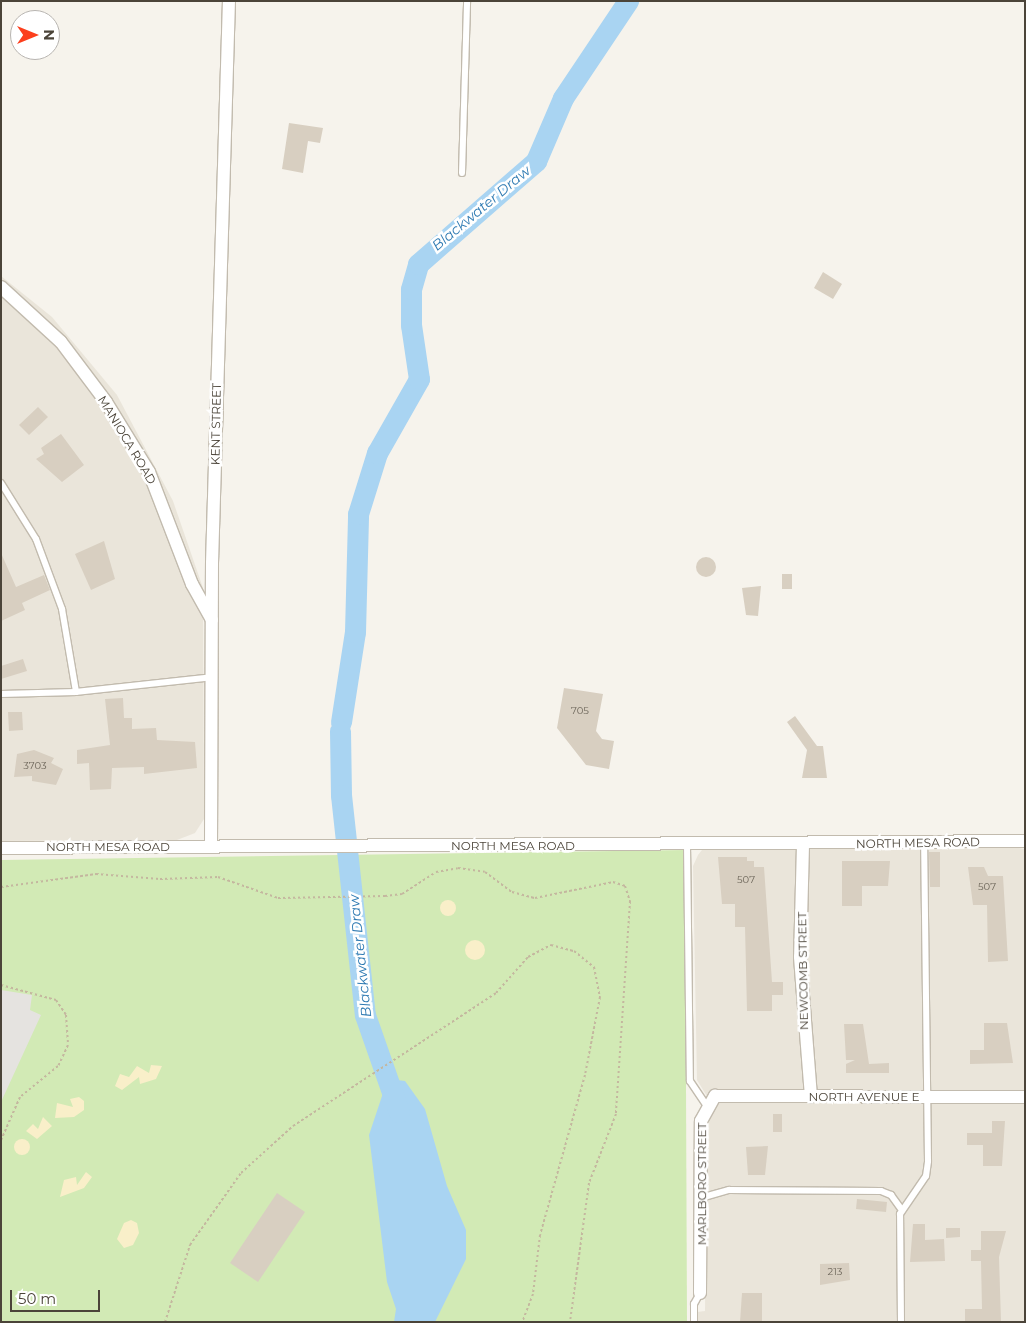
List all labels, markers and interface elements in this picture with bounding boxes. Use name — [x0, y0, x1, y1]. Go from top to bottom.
north arrow — [10, 10, 60, 60]
text: N — [40, 29, 58, 41]
water label: Blackwater Draw — [428, 162, 534, 254]
street label: KENT STREET — [208, 383, 224, 465]
street label: MANIOCA ROAD — [95, 393, 159, 487]
house number: 705 — [571, 705, 589, 717]
house number: 3703 — [23, 760, 47, 772]
street label: NORTH MESA ROAD — [856, 835, 980, 851]
street label: NORTH MESA ROAD — [451, 839, 575, 853]
street label: NORTH MESA ROAD — [46, 840, 170, 854]
house number: 507 — [737, 874, 755, 886]
house number: 507 — [978, 881, 996, 893]
water label: Blackwater Draw — [345, 894, 375, 1018]
street label: NEWCOMB STREET — [795, 912, 811, 1030]
street label: NORTH AVENUE E — [808, 1090, 920, 1104]
street label: MARLBORO STREET — [695, 1123, 709, 1245]
house number: 213 — [828, 1266, 842, 1278]
scale bar — [12, 1280, 102, 1312]
text: 50 m — [18, 1289, 56, 1308]

